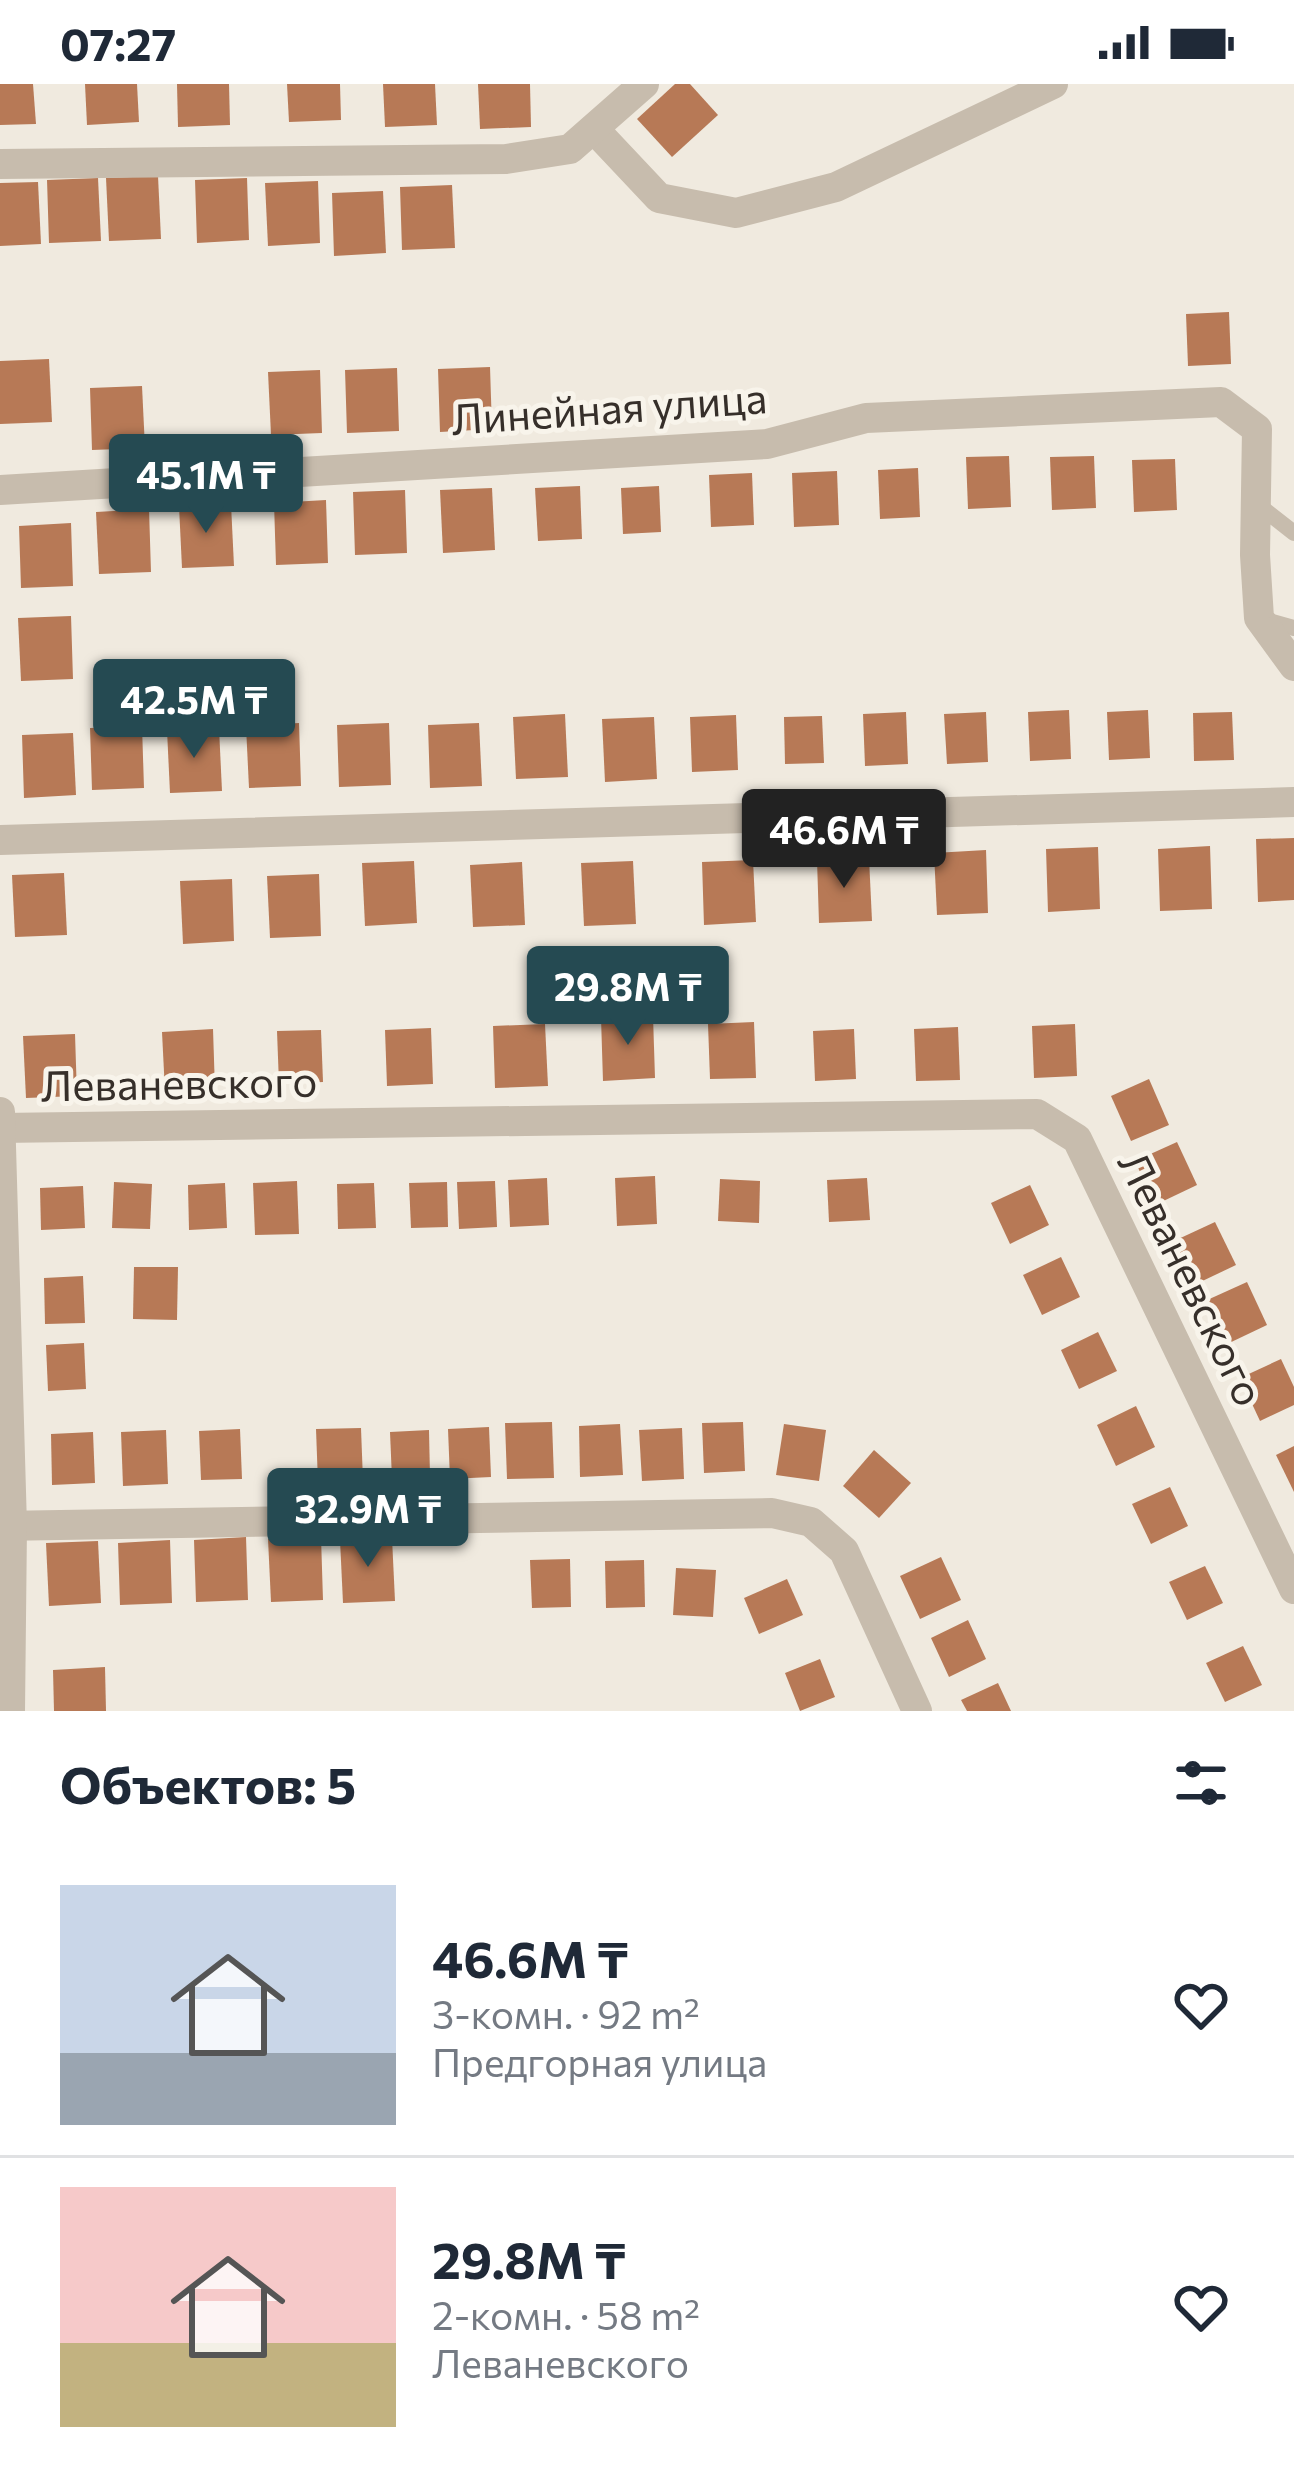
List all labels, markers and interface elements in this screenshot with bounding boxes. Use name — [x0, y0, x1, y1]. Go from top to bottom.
text: 07:27 — [60, 15, 176, 70]
street label: Линейная улица — [449, 370, 769, 444]
pin: 45.1M ₸ — [95, 434, 317, 536]
text: 45.1M ₸ — [136, 449, 276, 497]
pin: 42.5M ₸ — [83, 659, 305, 761]
text: 42.5M ₸ — [120, 674, 268, 722]
pin: 46.6M ₸ — [733, 789, 955, 891]
text: 46.6M ₸ — [769, 804, 919, 852]
pin: 29.8M ₸ — [517, 946, 739, 1048]
text: 29.8M ₸ — [554, 961, 702, 1009]
street label: Леваневского — [40, 1054, 318, 1110]
street label: Леваневского — [1109, 1142, 1277, 1414]
pin: 32.9M ₸ — [257, 1468, 479, 1570]
text: 32.9M ₸ — [294, 1483, 442, 1531]
icon: filters — [1168, 1750, 1234, 1816]
text: Объектов: 5 — [60, 1752, 356, 1815]
text: 46.6M ₸ — [432, 1926, 628, 1989]
icon: home — [156, 1933, 300, 2077]
icon: heart — [1168, 1972, 1234, 2038]
text: 3-комн. · 92 m² — [432, 1989, 700, 2037]
text: Предгорная улица — [432, 2037, 767, 2085]
text: 29.8M ₸ — [432, 2227, 626, 2290]
icon: home — [156, 2235, 300, 2379]
icon: heart — [1168, 2274, 1234, 2340]
text: 2-комн. · 58 m² — [432, 2290, 700, 2338]
text: Леваневского — [432, 2338, 689, 2386]

